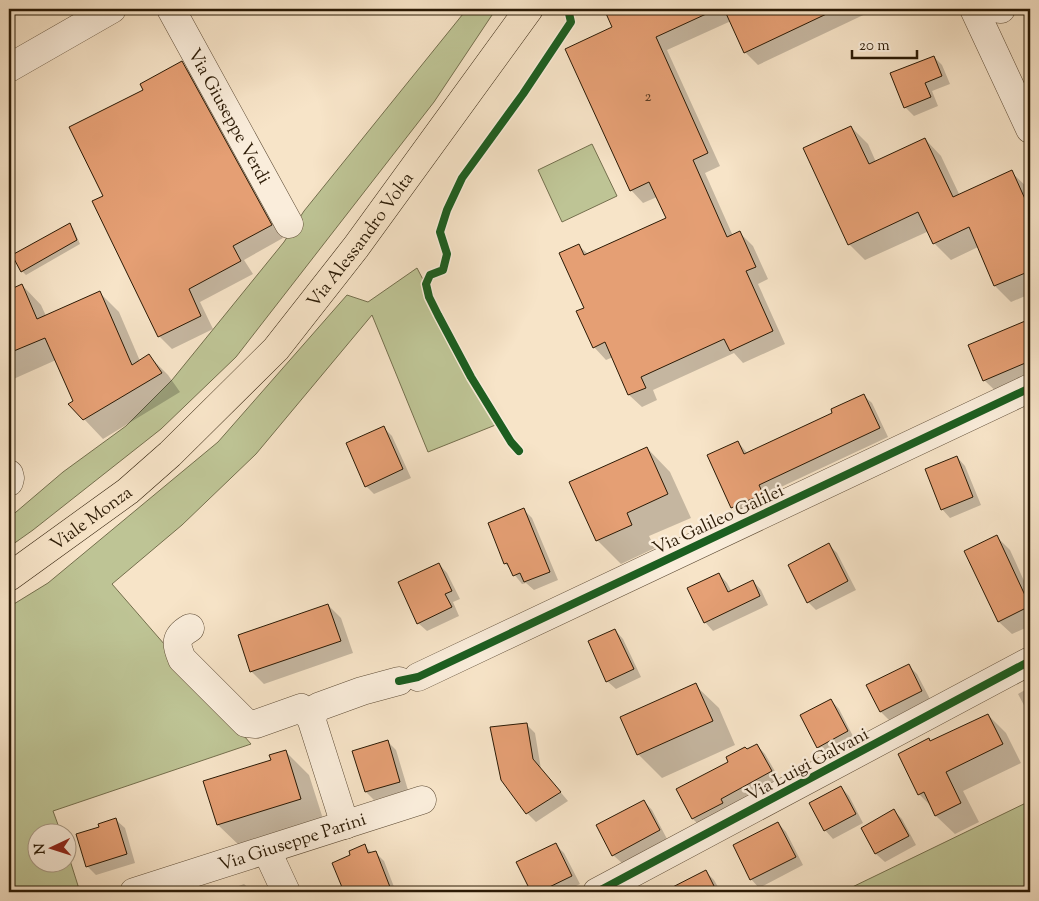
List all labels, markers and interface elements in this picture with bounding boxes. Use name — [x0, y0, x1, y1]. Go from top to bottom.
scale bar — [852, 28, 916, 60]
text: 20 m — [859, 36, 890, 57]
street label: Via Giuseppe Verdi — [180, 44, 276, 190]
house number: 2 — [644, 87, 652, 108]
street label: Via Alessandro Volta — [302, 167, 421, 314]
street label: Via Galileo Galilei — [649, 479, 789, 563]
street label: Viale Monza — [46, 481, 139, 558]
street label: Via Luigi Galvani — [742, 722, 874, 809]
street label: Via Giuseppe Parini — [216, 808, 370, 879]
north arrow — [28, 824, 78, 874]
text: N — [31, 842, 51, 855]

